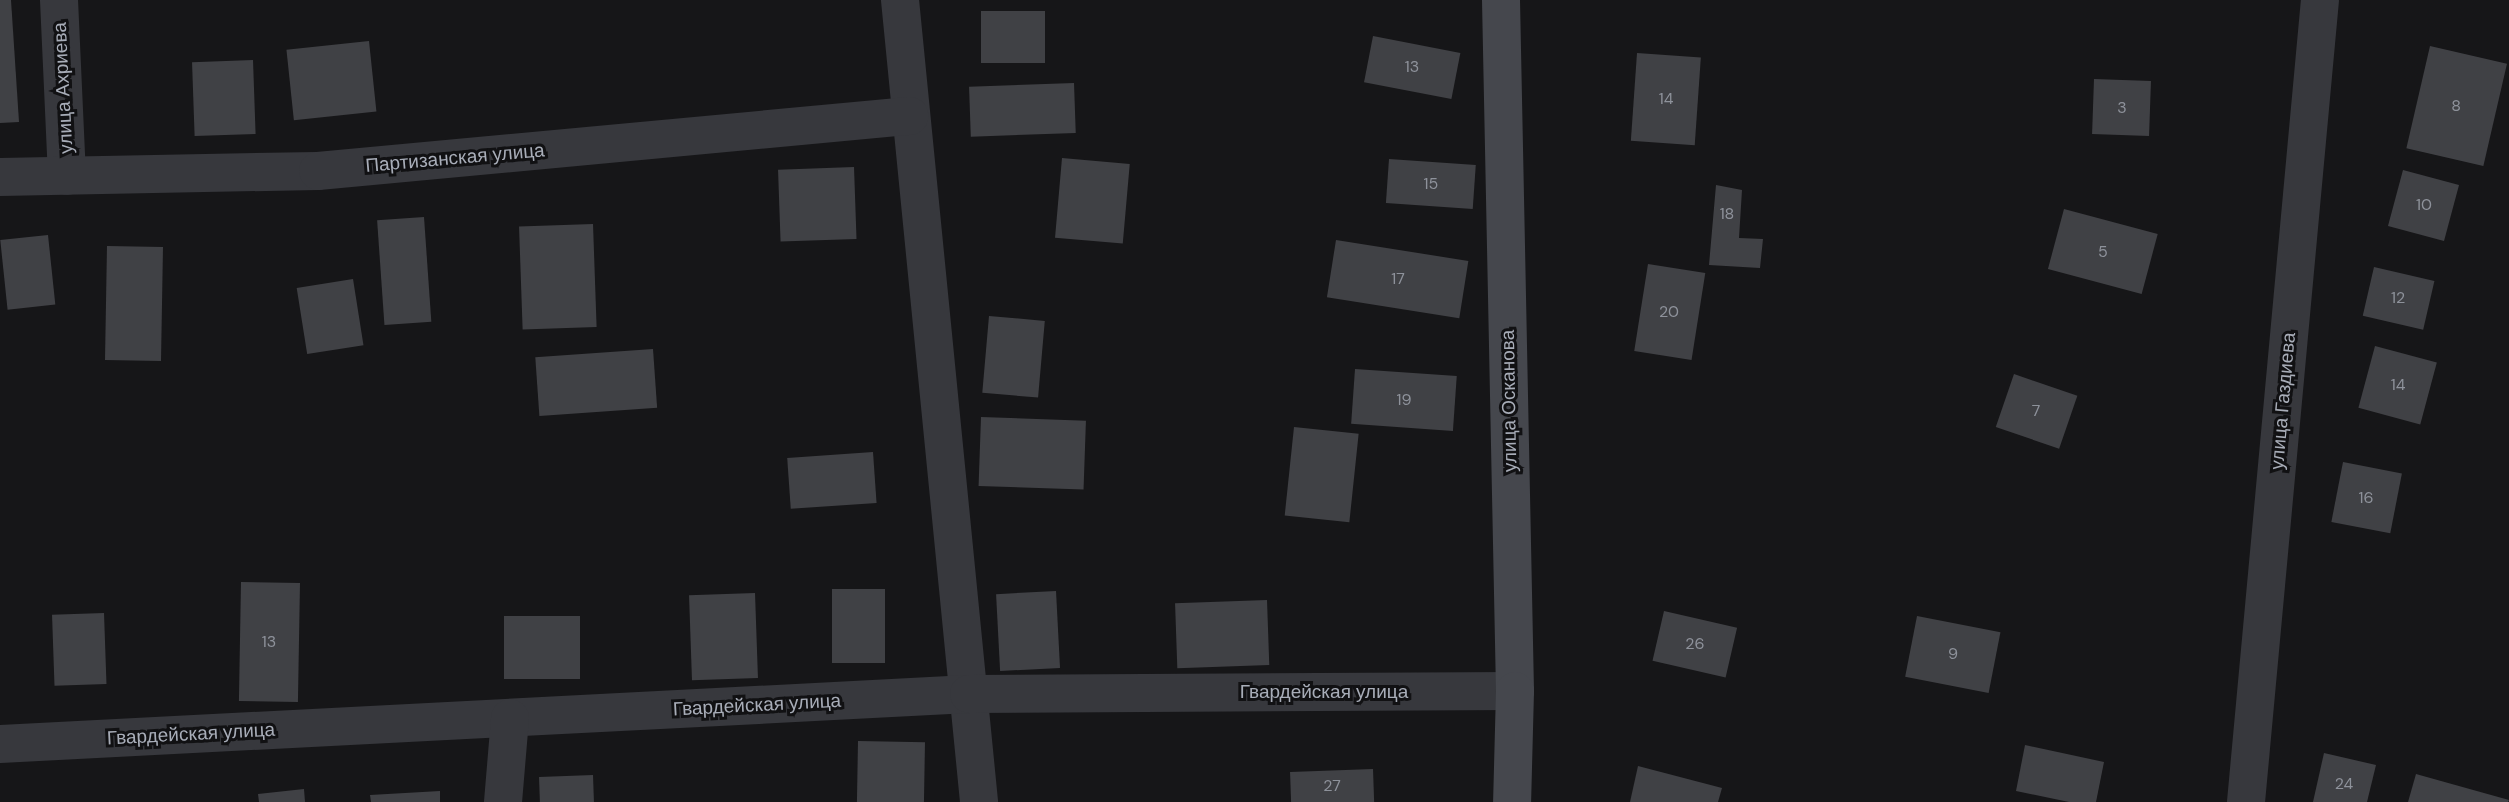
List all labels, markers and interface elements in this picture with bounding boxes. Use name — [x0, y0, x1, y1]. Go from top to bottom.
street label: улица Ахриева — [48, 22, 78, 154]
house number: 13 — [1405, 57, 1419, 77]
house number: 14 — [1659, 89, 1673, 109]
house number: 8 — [2451, 96, 2461, 116]
house number: 3 — [2117, 98, 2127, 118]
street label: Партизанская улица — [364, 139, 546, 177]
house number: 15 — [1424, 174, 1438, 194]
house number: 10 — [2416, 195, 2432, 215]
house number: 18 — [1720, 204, 1734, 224]
house number: 5 — [2098, 242, 2108, 262]
house number: 17 — [1391, 269, 1405, 289]
house number: 12 — [2391, 288, 2405, 308]
house number: 20 — [1659, 302, 1679, 322]
street label: улица Осканова — [1496, 330, 1522, 472]
street label: улица Газдиева — [2266, 331, 2300, 471]
house number: 14 — [2391, 375, 2405, 395]
house number: 19 — [1396, 390, 1412, 410]
house number: 7 — [2032, 401, 2040, 421]
house number: 16 — [2358, 488, 2374, 508]
house number: 13 — [262, 632, 276, 652]
house number: 26 — [1685, 634, 1705, 654]
house number: 9 — [1948, 644, 1958, 664]
street label: Гвардейская улица — [1240, 681, 1408, 703]
street label: Гвардейская улица — [672, 689, 842, 721]
street label: Гвардейская улица — [106, 718, 276, 750]
house number: 24 — [2335, 774, 2353, 794]
house number: 27 — [1323, 776, 1341, 796]

